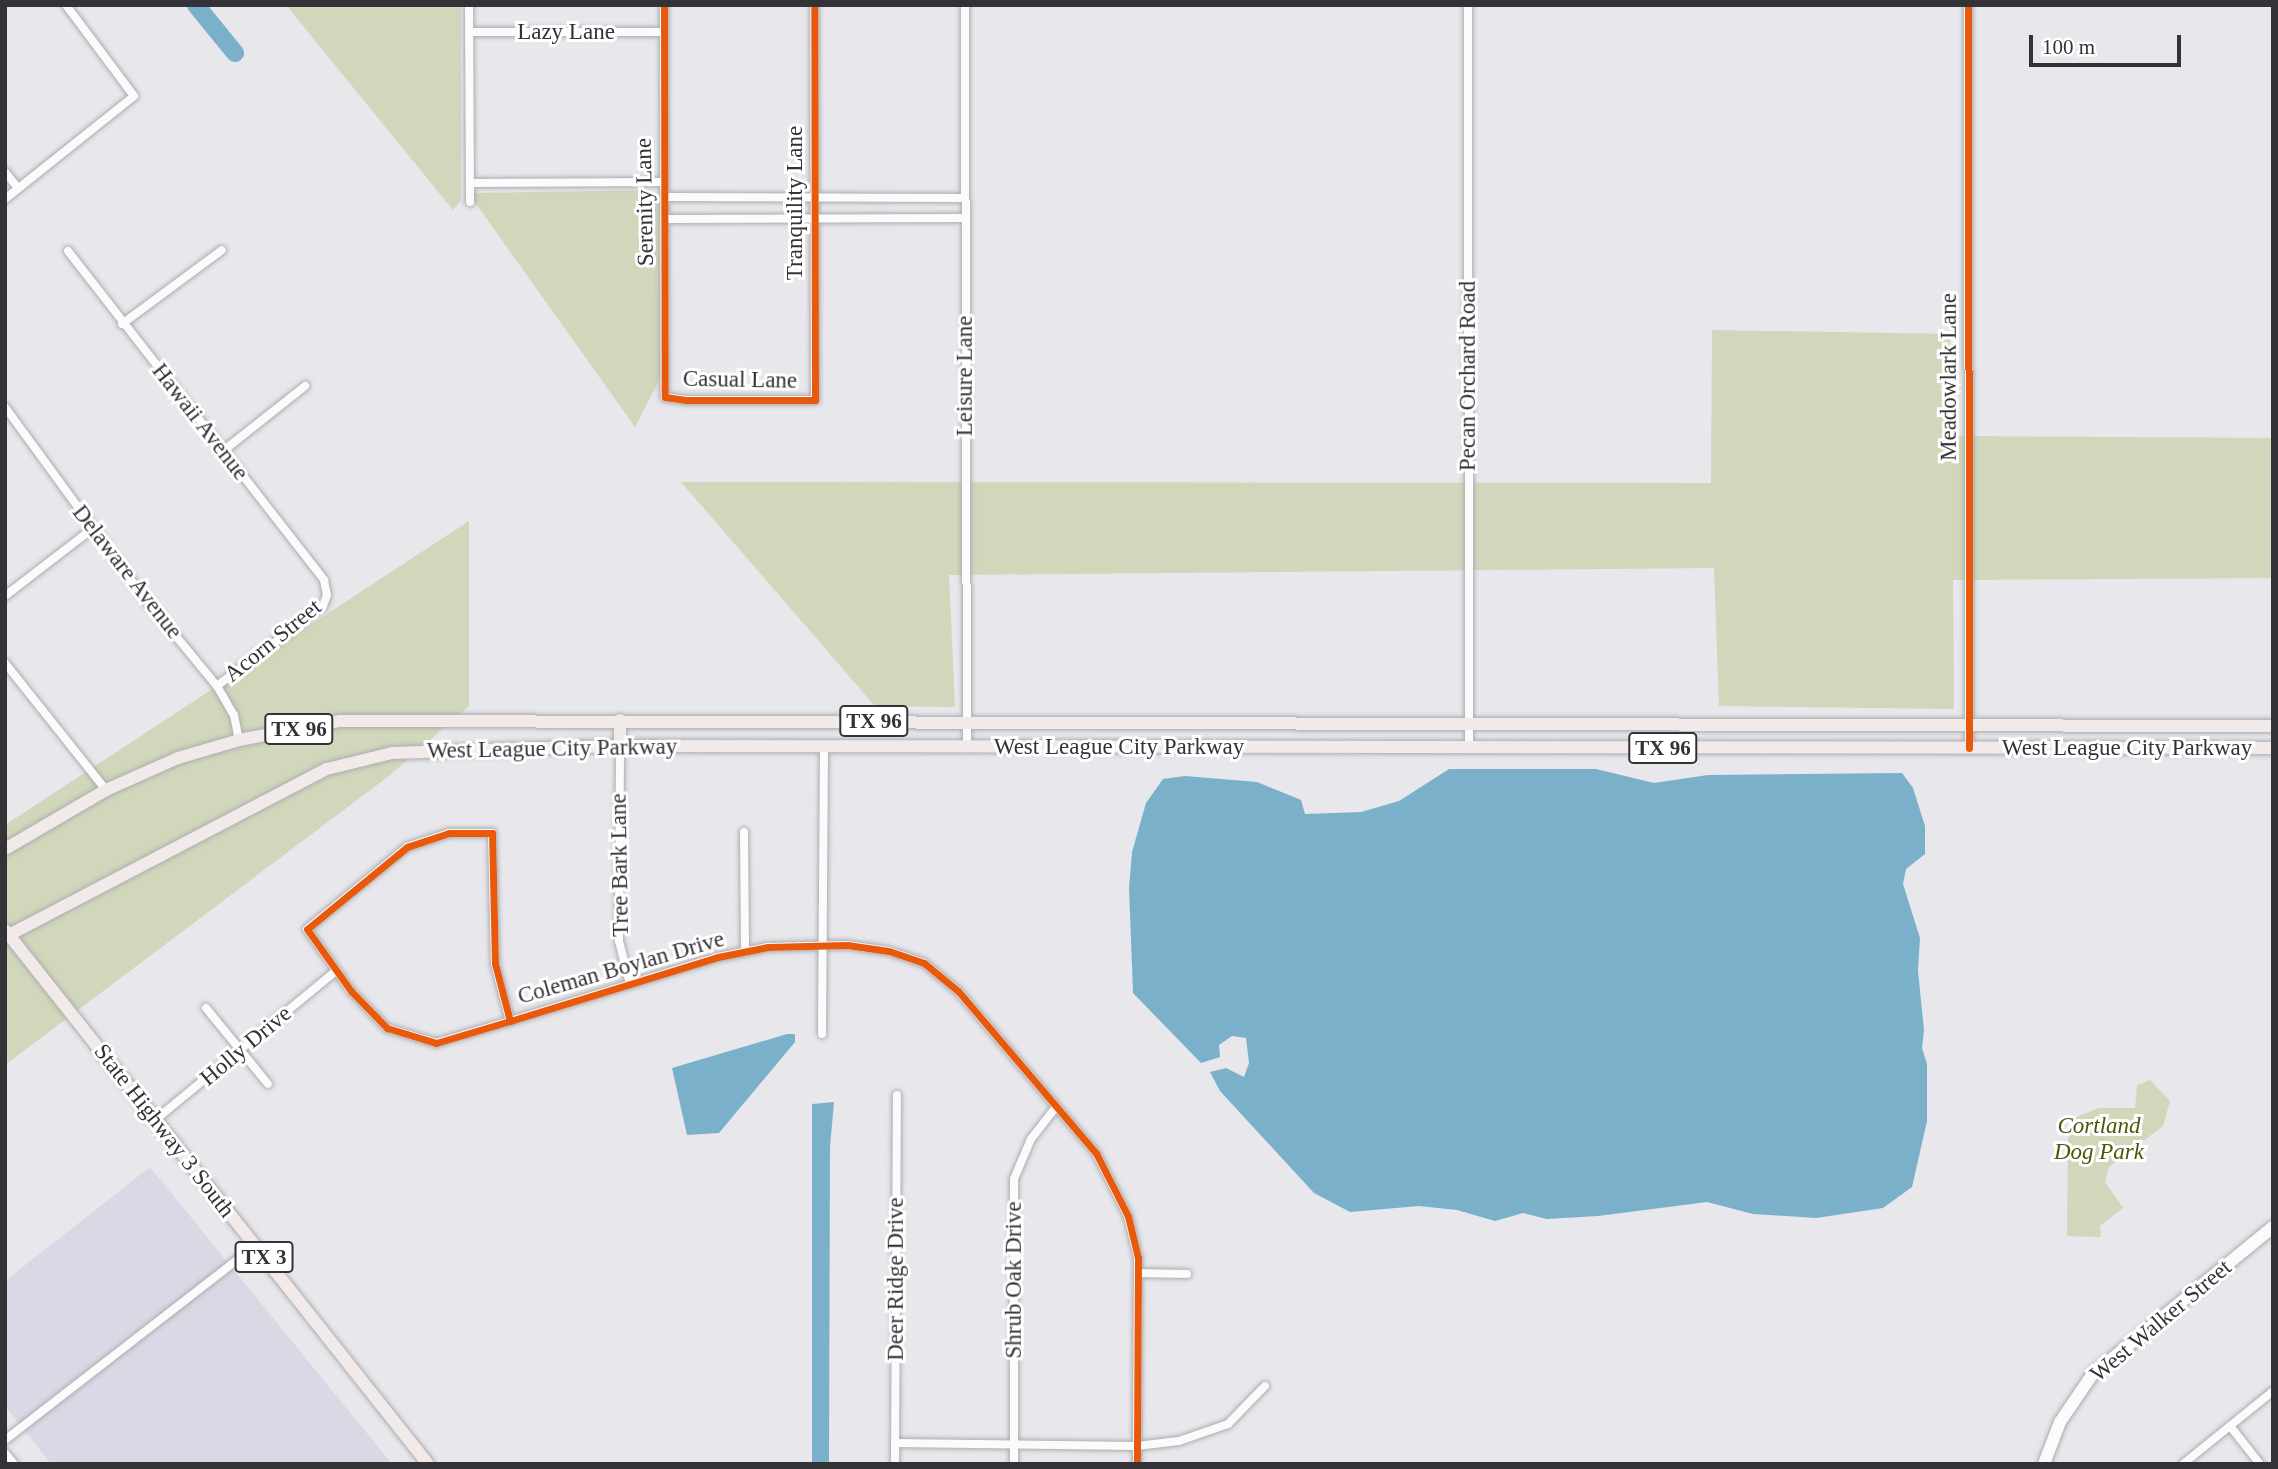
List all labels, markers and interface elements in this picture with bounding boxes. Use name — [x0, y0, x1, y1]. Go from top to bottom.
street label: Lazy Lane — [517, 18, 615, 46]
scale bar — [2033, 21, 2185, 65]
text: 100 m — [2042, 35, 2095, 59]
street label: Tranquility Lane — [781, 126, 809, 280]
street label: Serenity Lane — [630, 138, 660, 266]
street label: Pecan Orchard Road — [1454, 281, 1482, 471]
street label: Meadowlark Lane — [1935, 293, 1963, 461]
street label: Leisure Lane — [951, 316, 979, 436]
street label: Hawaii Avenue — [145, 358, 255, 486]
street label: Casual Lane — [683, 365, 797, 395]
street label: Delaware Avenue — [66, 499, 188, 645]
street label: Acorn Street — [219, 593, 327, 689]
road number: TX 96 — [839, 704, 909, 738]
road number: TX 96 — [264, 712, 334, 746]
road number: TX 96 — [1628, 730, 1698, 766]
street label: West League City Parkway — [427, 733, 677, 765]
street label: West League City Parkway — [994, 733, 1244, 761]
street label: West League City Parkway — [2002, 734, 2252, 762]
street label: Tree Bark Lane — [605, 793, 635, 937]
street label: Coleman Boylan Drive — [515, 925, 727, 1011]
street label: Holly Drive — [195, 1000, 297, 1092]
street label: State Highway 3 South — [88, 1039, 240, 1223]
park label: Cortland Dog Park — [2054, 1112, 2144, 1166]
street label: Deer Ridge Drive — [882, 1197, 910, 1361]
street label: Shrub Oak Drive — [1000, 1201, 1028, 1359]
road number: TX 3 — [234, 1240, 294, 1274]
street label: West Walker Street — [2085, 1254, 2237, 1388]

